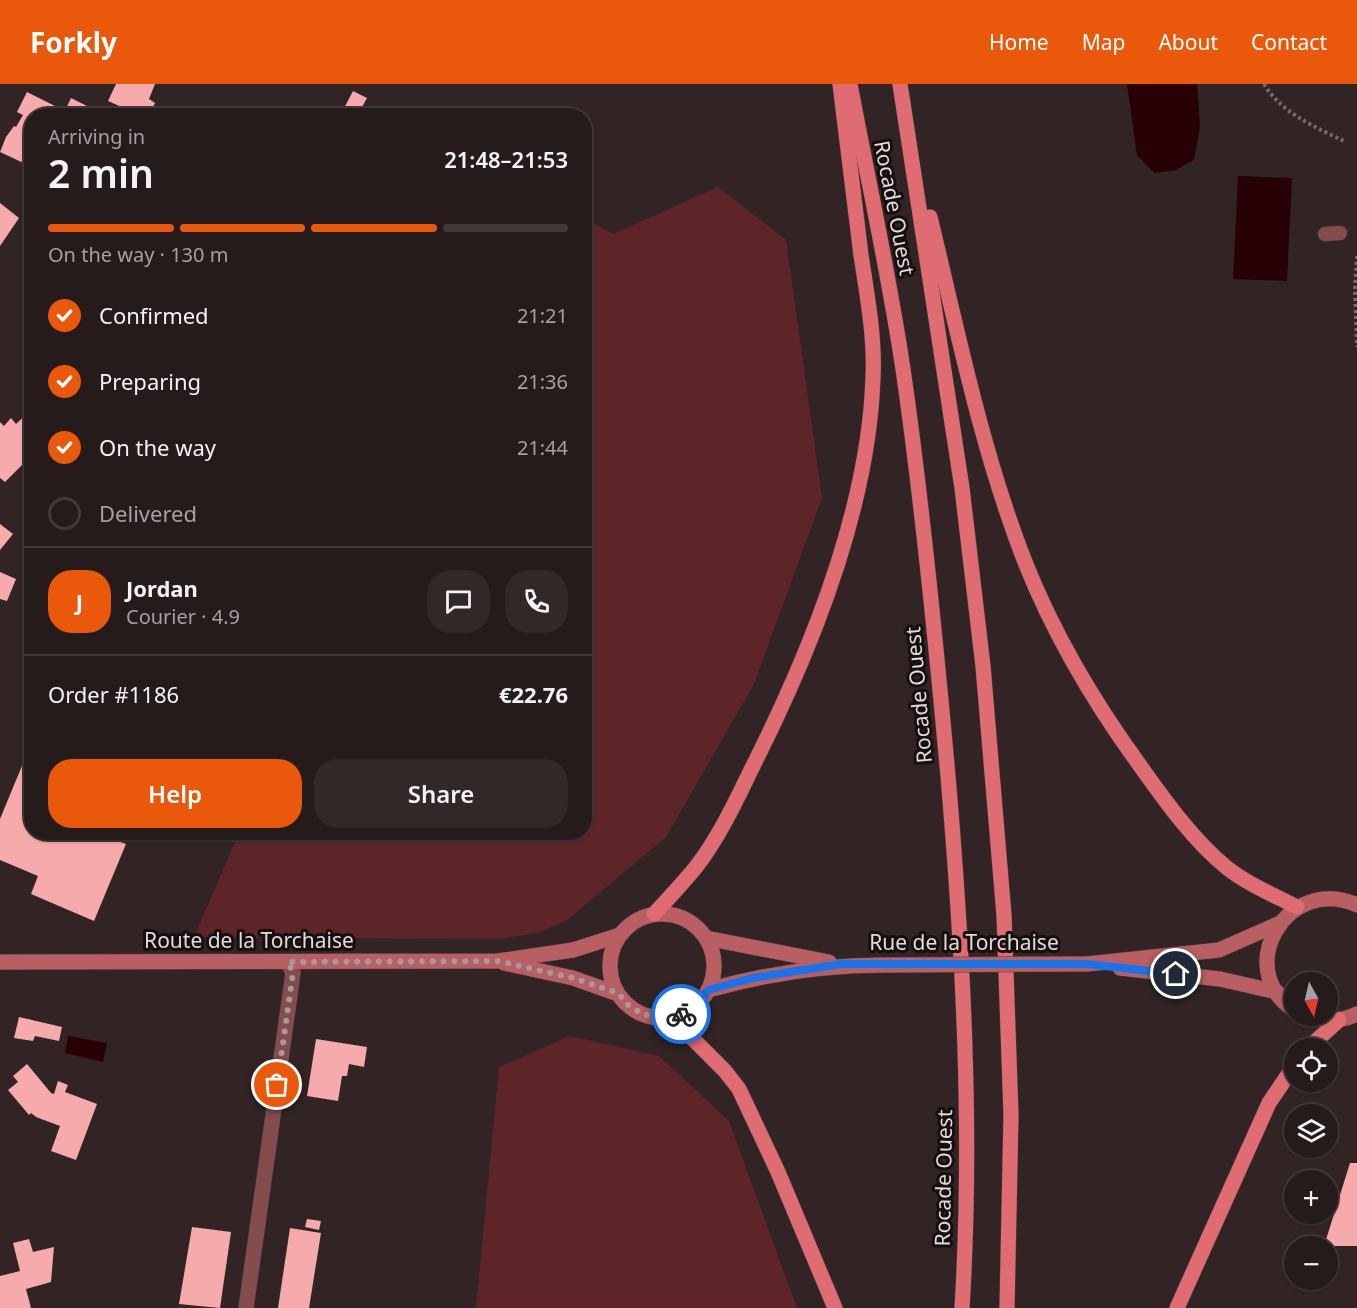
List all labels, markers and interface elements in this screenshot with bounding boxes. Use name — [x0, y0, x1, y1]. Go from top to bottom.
text: Forkly — [30, 23, 117, 61]
text: Home — [989, 28, 1049, 56]
text: Map — [1082, 28, 1125, 56]
text: About — [1158, 28, 1218, 56]
text: Contact — [1251, 28, 1327, 56]
text: Arriving in — [48, 123, 145, 150]
street label: Rocade Ouest — [868, 138, 922, 278]
text: 21:48–21:53 — [444, 144, 568, 174]
text: 2 min — [48, 146, 154, 199]
text: On the way · 130 m — [48, 241, 228, 268]
icon: check — [48, 299, 81, 332]
text: Confirmed — [99, 300, 209, 330]
text: 21:21 — [517, 302, 568, 329]
icon: check — [48, 365, 81, 398]
text: Preparing — [99, 366, 201, 396]
text: 21:36 — [517, 368, 568, 395]
icon: check — [48, 431, 81, 464]
text: On the way — [99, 432, 216, 462]
text: 21:44 — [517, 434, 568, 461]
text: Delivered — [99, 498, 197, 528]
button: chat — [427, 570, 490, 633]
button: phone — [505, 570, 568, 633]
text: Jordan — [126, 573, 198, 603]
text: J — [76, 586, 83, 616]
text: Courier · 4.9 — [126, 603, 240, 630]
street label: Rocade Ouest — [898, 625, 938, 764]
text: Order #1186 — [48, 679, 179, 709]
text: €22.76 — [499, 679, 568, 709]
button: Help — [48, 759, 302, 828]
button: Share — [314, 759, 568, 828]
street label: Route de la Torchaise — [144, 926, 354, 954]
street label: Rue de la Torchaise — [869, 928, 1059, 956]
pin — [1150, 948, 1201, 999]
icon: home — [1159, 957, 1192, 990]
north arrow — [1284, 972, 1338, 1026]
map controls — [1284, 972, 1338, 1290]
courier — [651, 984, 711, 1044]
icon: bike — [665, 998, 698, 1031]
button: locate — [1284, 1038, 1338, 1092]
pin — [251, 1059, 302, 1110]
icon: bag — [260, 1068, 293, 1101]
button: layers — [1284, 1104, 1338, 1158]
street label: Rocade Ouest — [928, 1109, 958, 1247]
button: + — [1284, 1170, 1338, 1224]
button: − — [1284, 1236, 1338, 1290]

